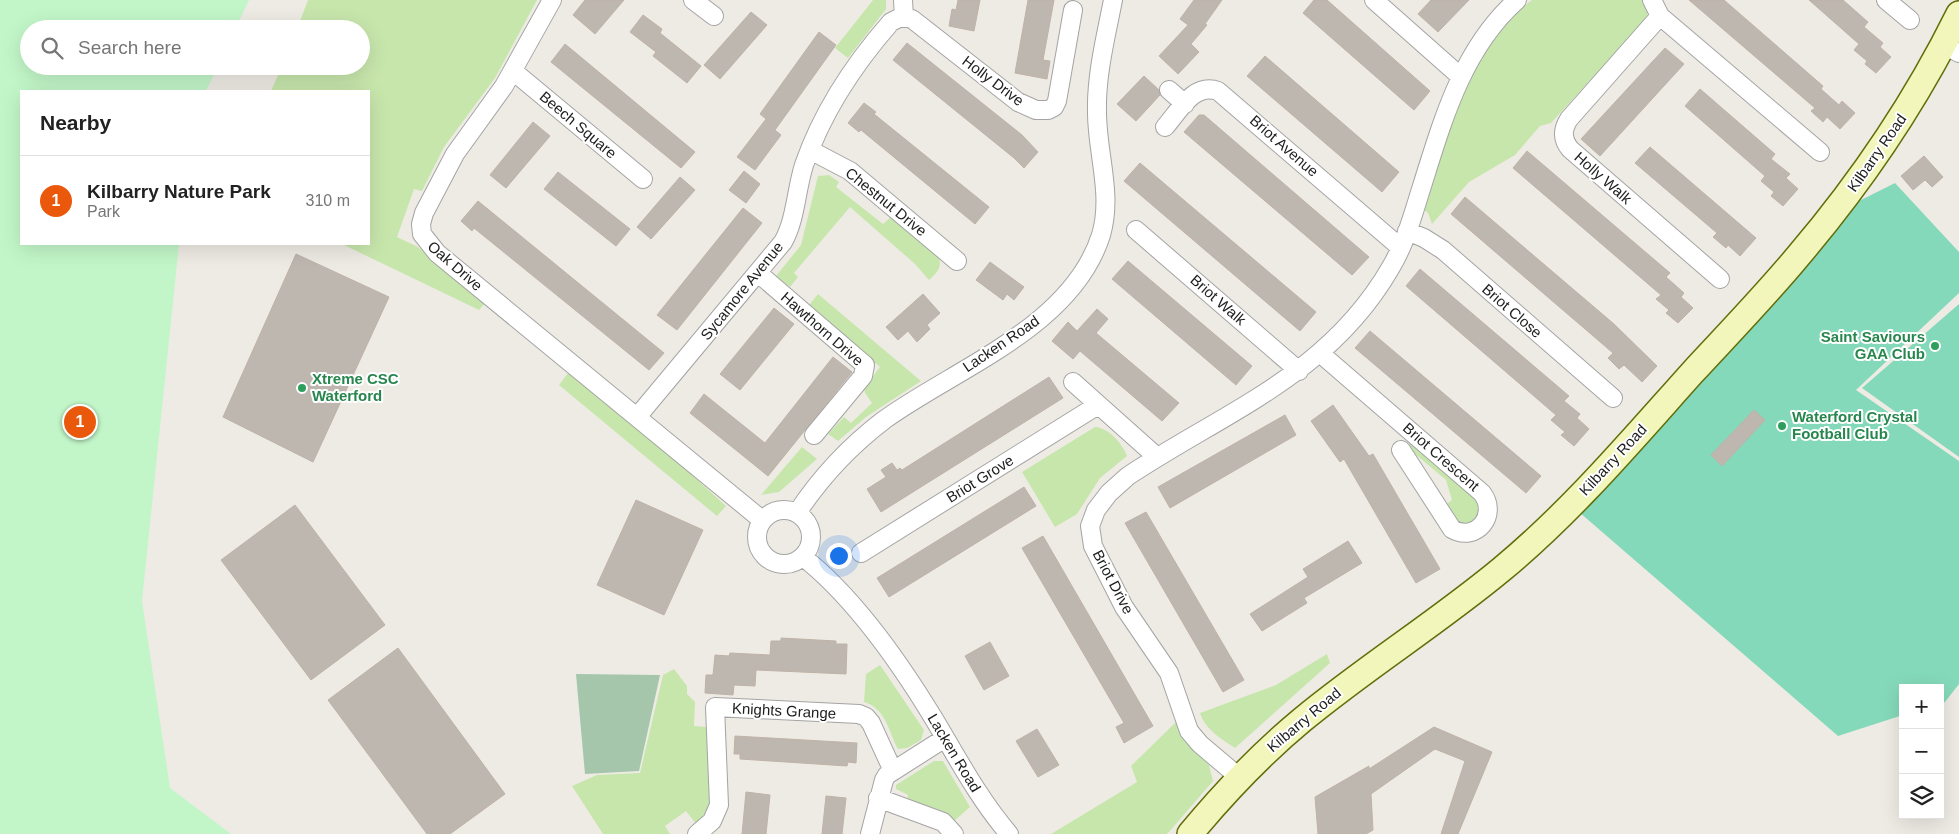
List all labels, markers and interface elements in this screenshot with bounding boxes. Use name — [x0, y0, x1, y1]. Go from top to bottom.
search box — [20, 20, 370, 75]
icon: search — [38, 34, 66, 62]
text: Search here — [78, 37, 182, 58]
street label: Holly Drive — [959, 52, 1027, 109]
street label: Beech Square — [536, 88, 620, 162]
text: Nearby — [40, 111, 111, 134]
street label: Briot Avenue — [1247, 111, 1322, 180]
street label: Kilbarry Road — [1844, 111, 1910, 195]
street label: Holly Walk — [1571, 148, 1636, 207]
street label: Chestnut Drive — [842, 164, 930, 239]
text: Kilbarry Nature Park — [87, 181, 271, 202]
text: 1 — [52, 192, 60, 209]
text: 310 m — [306, 192, 350, 209]
text: Park — [87, 203, 120, 220]
street label: Oak Drive — [425, 237, 486, 294]
street label: Sycamore Avenue — [697, 238, 786, 343]
street label: Briot Walk — [1187, 271, 1250, 329]
street label: Briot Close — [1479, 280, 1546, 341]
street label: Hawthorn Drive — [778, 288, 867, 369]
street label: Lacken Road — [959, 312, 1042, 375]
place label: Saint Saviours GAA Club — [1821, 328, 1925, 362]
marker: Saint Saviours GAA Club — [1929, 340, 1941, 352]
place label: Xtreme CSC Waterford — [312, 370, 399, 404]
marker: Xtreme CSC Waterford — [296, 382, 308, 394]
pin: 1 — [64, 403, 96, 441]
place label: Waterford Crystal Football Club — [1792, 408, 1917, 442]
street label: Briot Crescent — [1400, 419, 1483, 495]
marker: Waterford Crystal Football Club — [1776, 420, 1788, 432]
street label: Kilbarry Road — [1575, 421, 1650, 499]
street label: Briot Grove — [943, 451, 1016, 506]
your location — [826, 543, 852, 569]
street label: Briot Drive — [1090, 547, 1137, 617]
street label: Kilbarry Road — [1263, 684, 1344, 755]
map controls — [1899, 684, 1944, 819]
button: + — [1899, 684, 1944, 729]
street label: Knights Grange — [732, 699, 837, 722]
street label: Lacken Road — [924, 710, 984, 795]
button: − — [1899, 729, 1944, 774]
button: layers — [1899, 774, 1944, 819]

